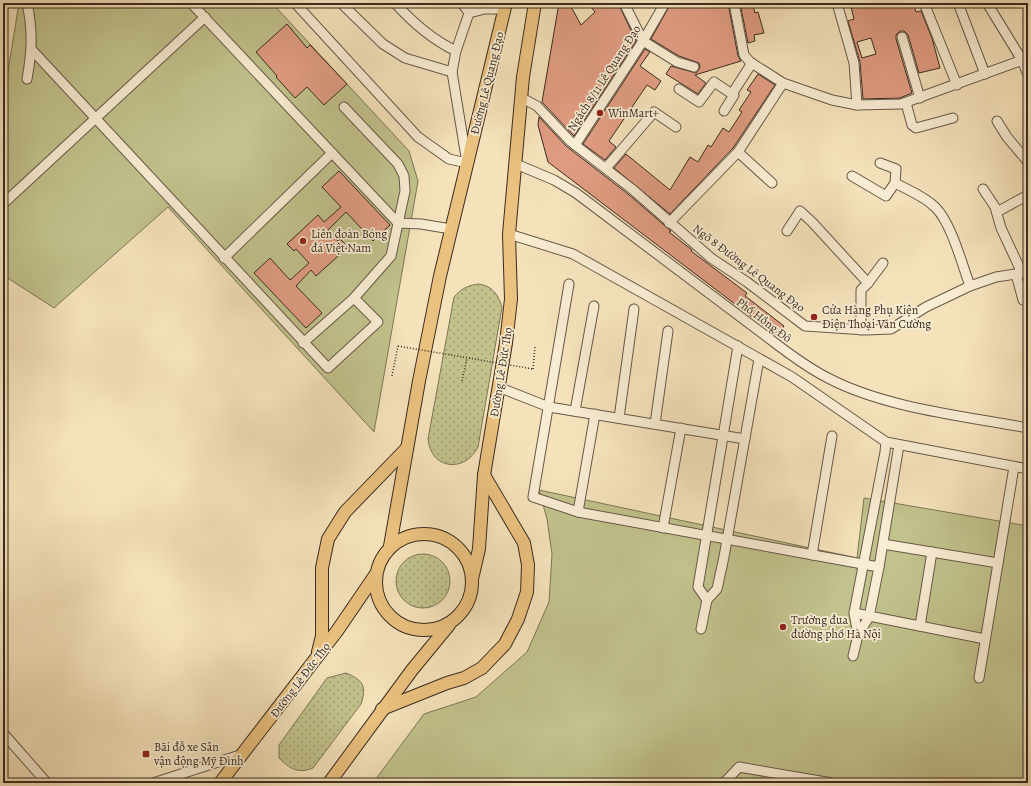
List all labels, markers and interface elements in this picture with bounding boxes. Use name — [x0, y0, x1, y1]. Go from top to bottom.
street label: Ngách 8/11 Lê Quang Đạo — [564, 22, 644, 134]
street label: Đường Lê Quang Đạo — [466, 30, 508, 136]
place label: WinMart+ — [607, 105, 659, 121]
marker: WinMart+ — [595, 108, 605, 118]
street label: Ngõ 8 Đường Lê Quang Đạo — [690, 220, 808, 316]
place label: Liên đoàn Bóng đá Việt Nam — [311, 226, 387, 256]
marker: Liên đoàn Bóng đá Việt Nam — [298, 236, 308, 246]
street label: Phố Hồng Đô — [733, 294, 795, 346]
place label: Cửa Hàng Phụ Kiện Điện Thoại Văn Cường — [822, 302, 931, 332]
marker: Cửa Hàng Phụ Kiện Điện Thoại Văn Cường — [809, 312, 819, 322]
street label: Đường Lê Đức Thọ — [486, 326, 516, 418]
place label: Trường đua đường phố Hà Nội — [791, 612, 881, 642]
marker: Trường đua đường phố Hà Nội — [778, 622, 788, 632]
street label: Đường Lê Đức Thọ — [266, 639, 334, 721]
place label: Bãi đỗ xe Sân vận động Mỹ Đình — [153, 739, 244, 769]
marker: Bãi đỗ xe Sân vận động Mỹ Đình — [141, 749, 151, 759]

